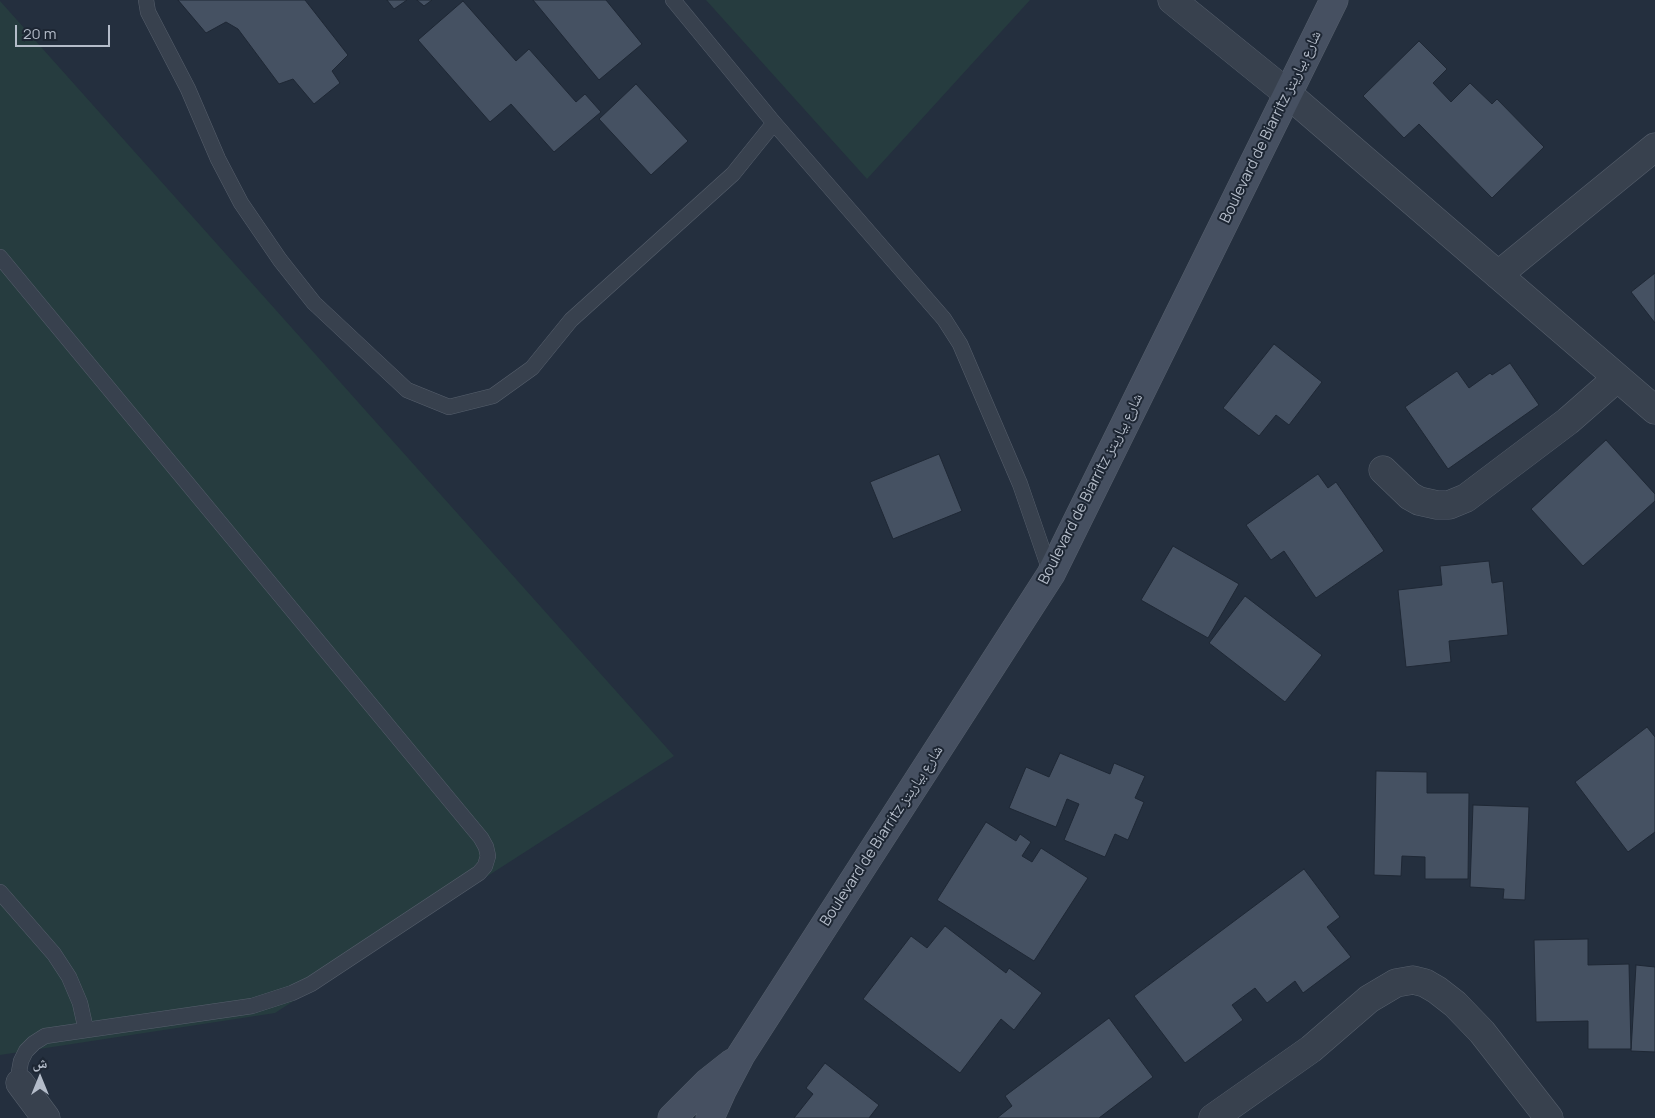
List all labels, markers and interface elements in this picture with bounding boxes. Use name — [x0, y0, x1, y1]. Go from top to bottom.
scale bar — [18, 15, 112, 47]
text: 20 m — [23, 23, 56, 44]
street label: Boulevard de Biarritz شارع بياريتز — [1216, 28, 1326, 226]
street label: Boulevard de Biarritz شارع بياريتز — [1035, 391, 1147, 587]
street label: Boulevard de Biarritz شارع بياريتز — [817, 742, 947, 930]
north arrow — [15, 1053, 65, 1103]
text: ش — [33, 1053, 47, 1072]

